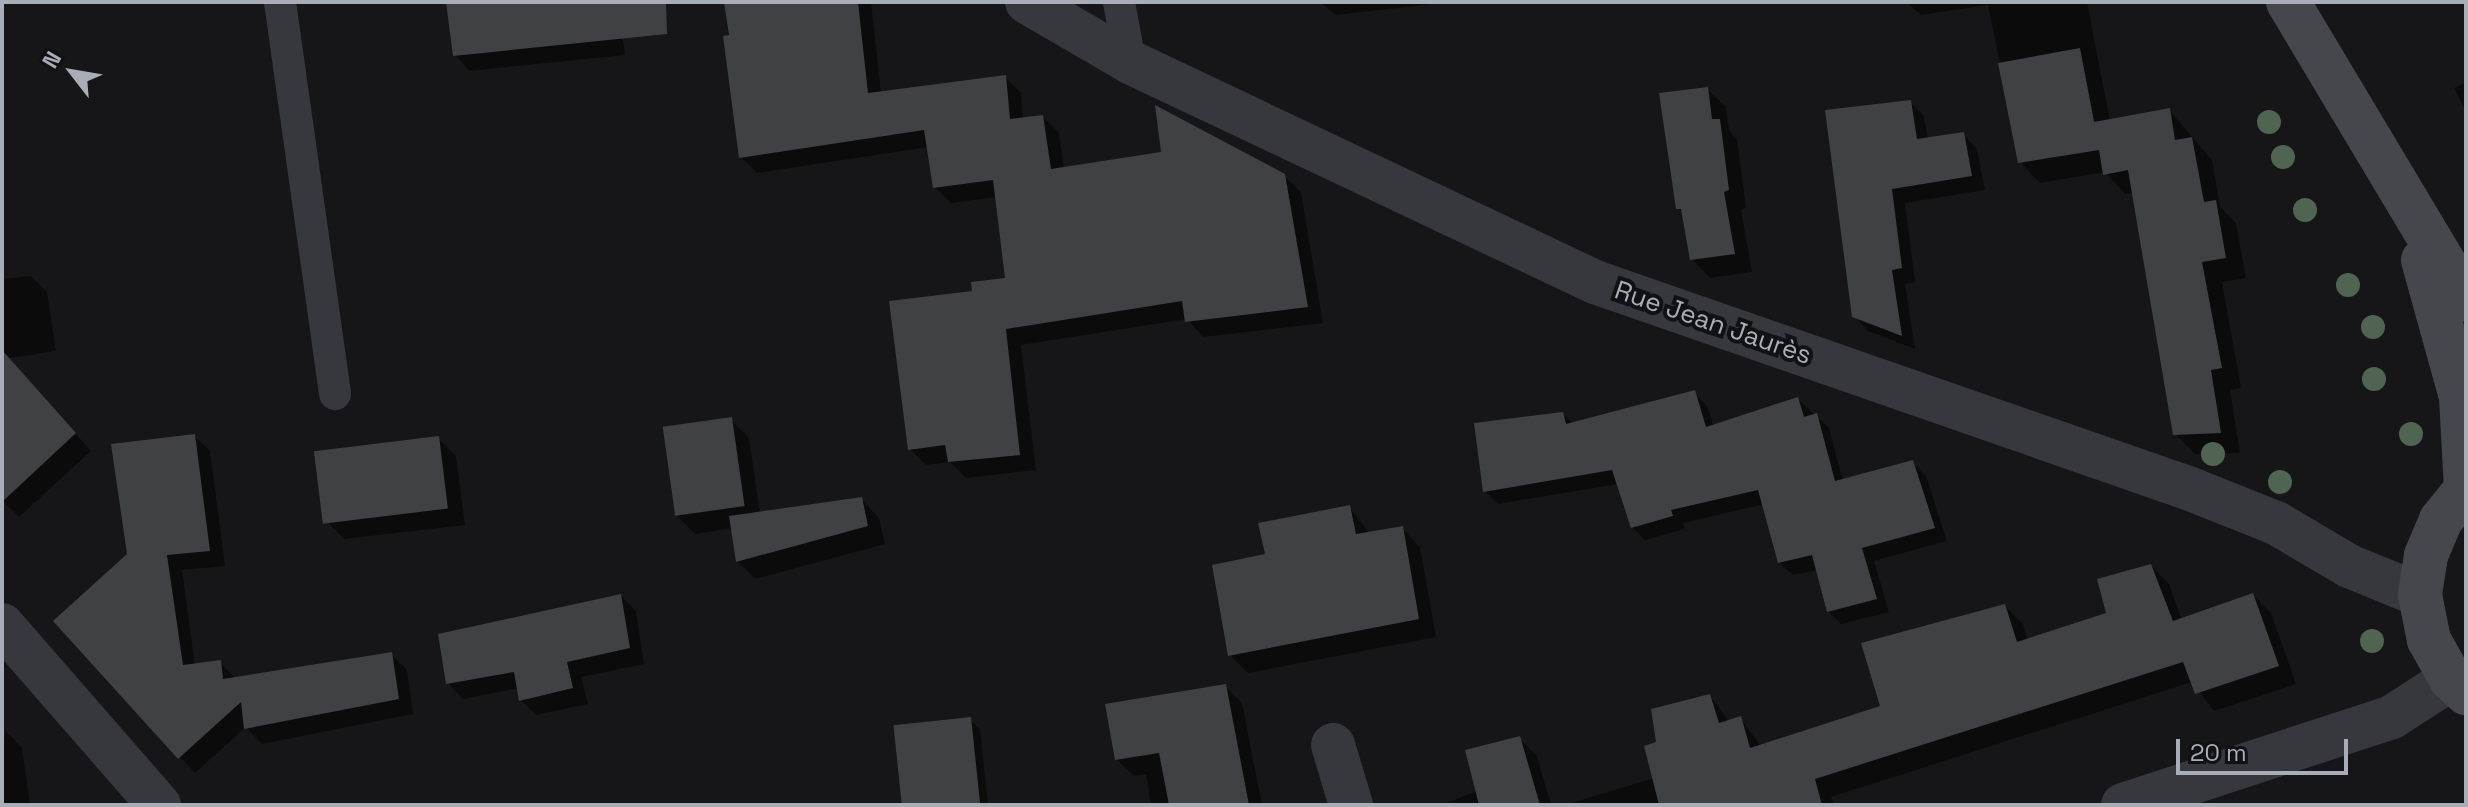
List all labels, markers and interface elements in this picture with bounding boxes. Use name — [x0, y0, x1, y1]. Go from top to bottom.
north arrow — [32, 32, 112, 112]
text: N — [36, 46, 67, 73]
street label: Rue Jean Jaurès — [1611, 275, 1815, 371]
scale bar — [2180, 723, 2352, 773]
text: 20 m — [2190, 737, 2247, 768]

